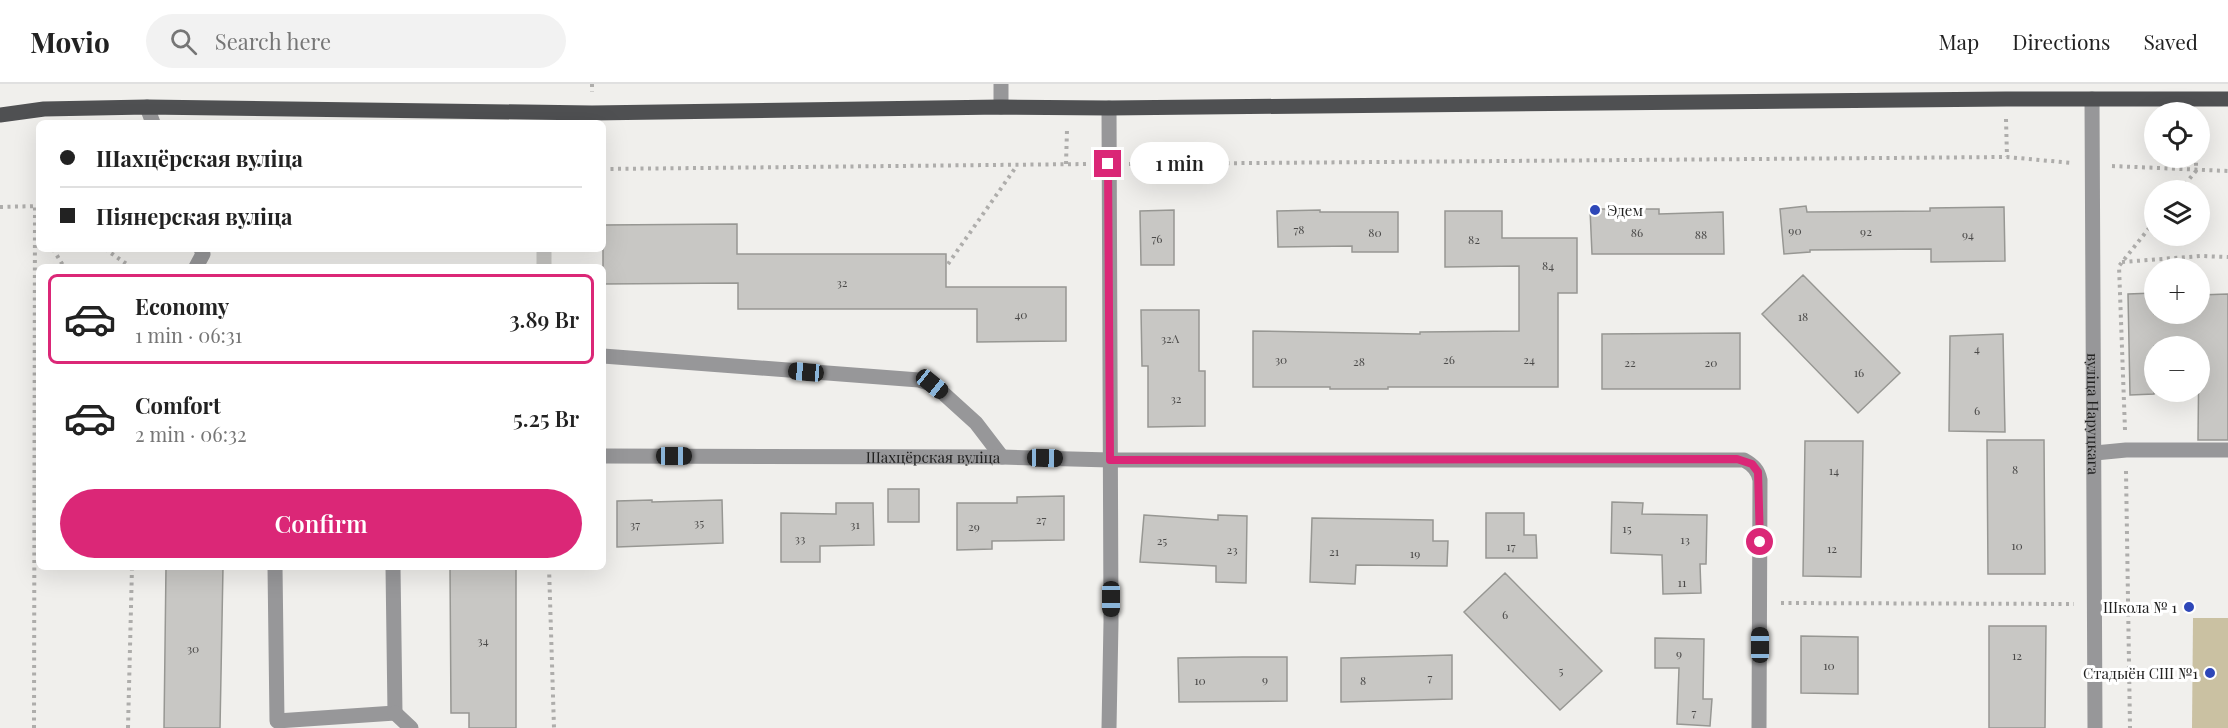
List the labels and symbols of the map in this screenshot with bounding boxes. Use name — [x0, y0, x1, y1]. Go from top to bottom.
callout: 1 min — [1129, 143, 1228, 185]
route end — [1094, 150, 1121, 177]
place label: Эдем — [1607, 200, 1643, 220]
marker: Эдем — [1588, 203, 1602, 217]
house number: 78 — [1293, 221, 1305, 237]
house number: 90 — [1788, 222, 1802, 238]
house number: 92 — [1860, 223, 1872, 239]
house number: 80 — [1368, 224, 1382, 240]
house number: 86 — [1631, 224, 1643, 240]
house number: 88 — [1695, 226, 1707, 242]
house number: 94 — [1962, 226, 1974, 242]
house number: 76 — [1151, 230, 1163, 246]
house number: 82 — [1468, 231, 1480, 247]
house number: 84 — [1542, 257, 1554, 273]
house number: 32 — [836, 274, 848, 290]
house number: 40 — [1014, 306, 1028, 322]
house number: 18 — [1798, 308, 1808, 324]
house number: 32А — [1161, 330, 1180, 346]
house number: 4 — [1974, 340, 1980, 356]
house number: 30 — [1275, 351, 1287, 367]
house number: 26 — [1443, 351, 1455, 367]
house number: 24 — [1523, 351, 1535, 367]
house number: 28 — [1353, 353, 1365, 369]
street label: вуліца Наруцкага — [2083, 353, 2104, 476]
house number: 22 — [1624, 354, 1636, 370]
house number: 20 — [1705, 354, 1717, 370]
car — [787, 361, 825, 383]
house number: 16 — [1854, 364, 1864, 380]
car — [912, 366, 952, 402]
house number: 32 — [1170, 390, 1182, 406]
house number: 6 — [1974, 402, 1980, 418]
car — [656, 447, 692, 465]
street label: Шахцёрская вуліца — [866, 447, 1001, 467]
car — [1027, 449, 1063, 467]
house number: 8 — [2012, 461, 2018, 477]
house number: 14 — [1829, 462, 1839, 478]
house number: 27 — [1036, 511, 1046, 527]
house number: 35 — [694, 514, 704, 530]
house number: 37 — [630, 516, 640, 532]
house number: 31 — [850, 516, 860, 532]
house number: 29 — [968, 518, 980, 534]
house number: 15 — [1622, 520, 1632, 536]
route start — [1746, 528, 1773, 555]
house number: 33 — [795, 530, 805, 546]
house number: 13 — [1680, 531, 1690, 547]
house number: 25 — [1157, 532, 1167, 548]
house number: 10 — [2011, 537, 2023, 553]
house number: 17 — [1506, 538, 1516, 554]
house number: 12 — [1827, 540, 1837, 556]
house number: 23 — [1226, 541, 1238, 557]
house number: 21 — [1329, 543, 1340, 559]
house number: 19 — [1410, 545, 1420, 561]
house number: 11 — [1678, 574, 1687, 590]
car — [1102, 581, 1120, 617]
place label: Школа № 1 — [2103, 597, 2177, 617]
marker: Школа № 1 — [2182, 600, 2196, 614]
house number: 6 — [1502, 606, 1508, 622]
car — [1751, 627, 1769, 663]
house number: 34 — [477, 632, 489, 648]
house number: 30 — [187, 640, 199, 656]
house number: 9 — [1676, 645, 1682, 661]
house number: 12 — [2012, 647, 2022, 663]
house number: 10 — [1823, 657, 1835, 673]
house number: 5 — [1559, 662, 1564, 678]
place label: Стадыён СШ №1 — [2083, 663, 2198, 683]
marker: Стадыён СШ №1 — [2203, 666, 2217, 680]
house number: 7 — [1428, 669, 1433, 685]
house number: 9 — [1262, 671, 1268, 687]
house number: 10 — [1194, 672, 1206, 688]
house number: 8 — [1360, 672, 1366, 688]
house number: 7 — [1692, 704, 1697, 720]

